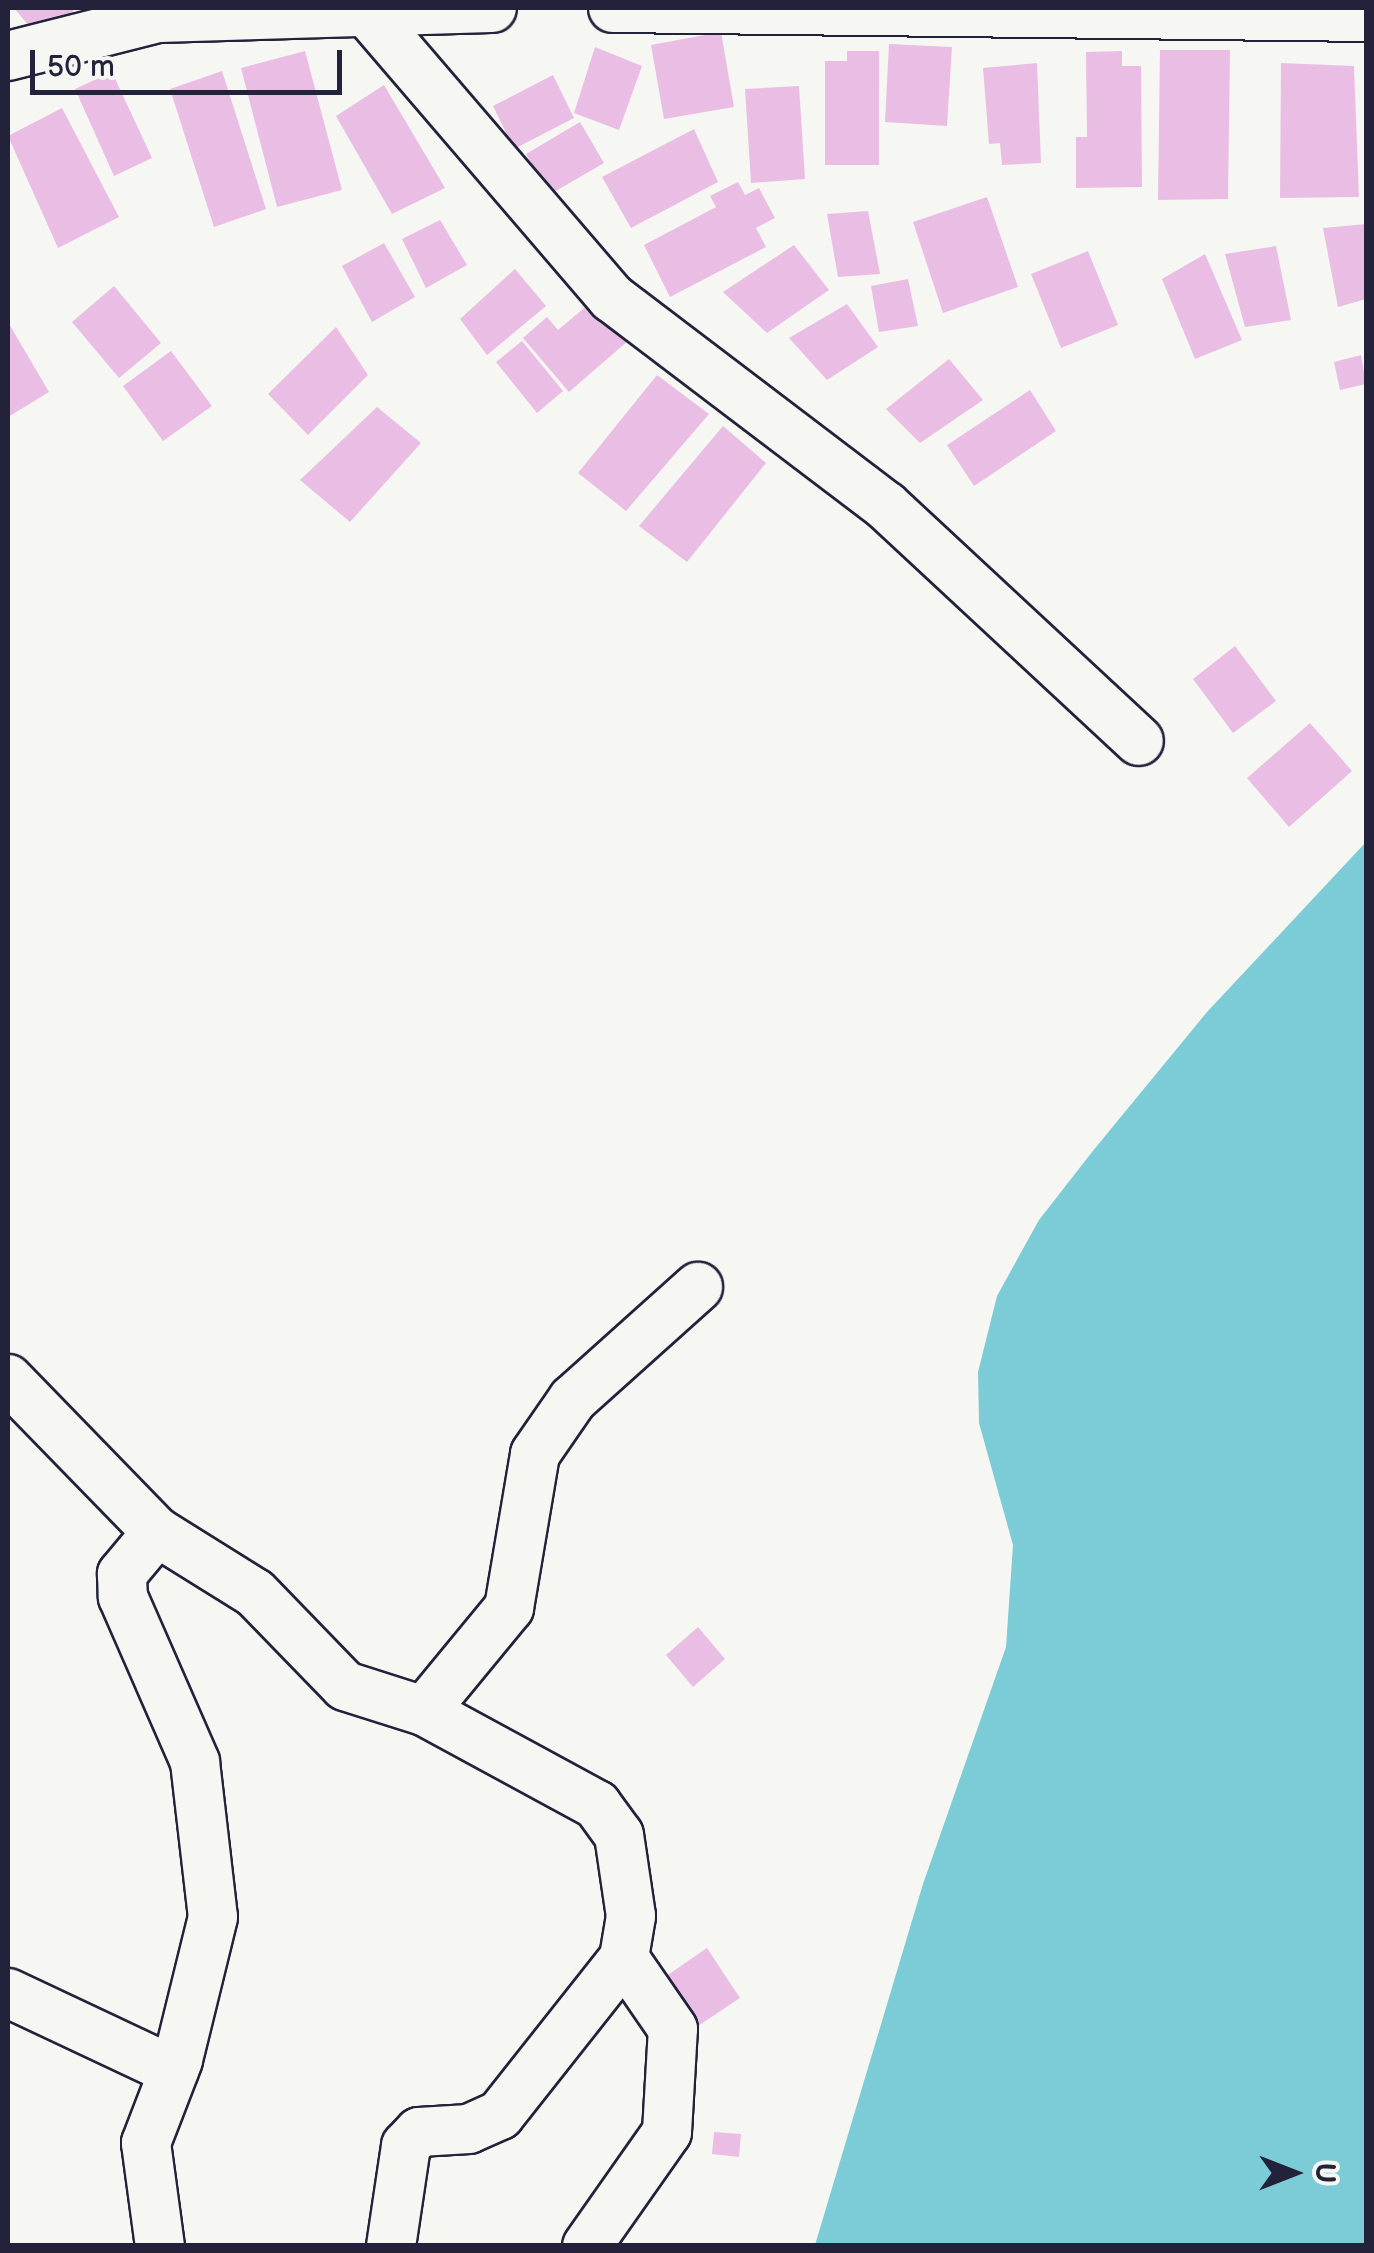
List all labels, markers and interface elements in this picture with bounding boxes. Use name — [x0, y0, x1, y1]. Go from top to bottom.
scale bar — [35, 30, 348, 92]
text: 50 m — [47, 49, 115, 85]
north arrow — [1244, 2123, 1344, 2223]
text: U — [1308, 2163, 1341, 2183]

